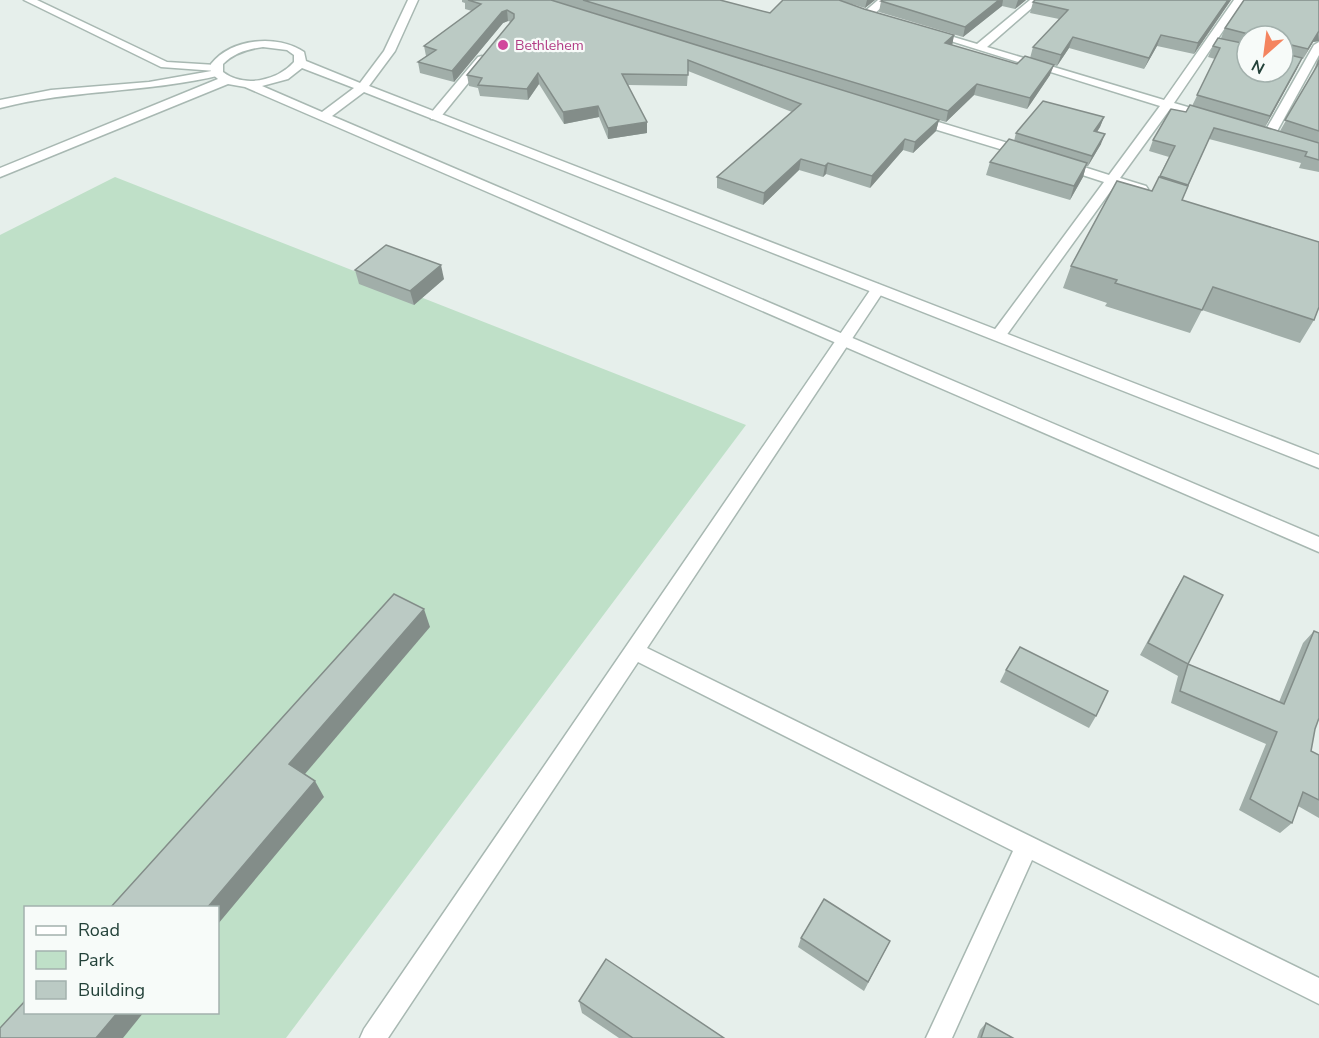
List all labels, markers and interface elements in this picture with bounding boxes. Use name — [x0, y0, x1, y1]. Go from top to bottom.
north arrow — [1235, 24, 1295, 84]
place label: Bethlehem — [515, 36, 584, 55]
marker: Bethlehem — [496, 38, 510, 52]
text: N — [1248, 54, 1269, 79]
legend — [24, 906, 219, 1014]
text: Road — [78, 918, 120, 942]
text: Park — [78, 948, 115, 972]
text: Building — [78, 978, 145, 1002]

